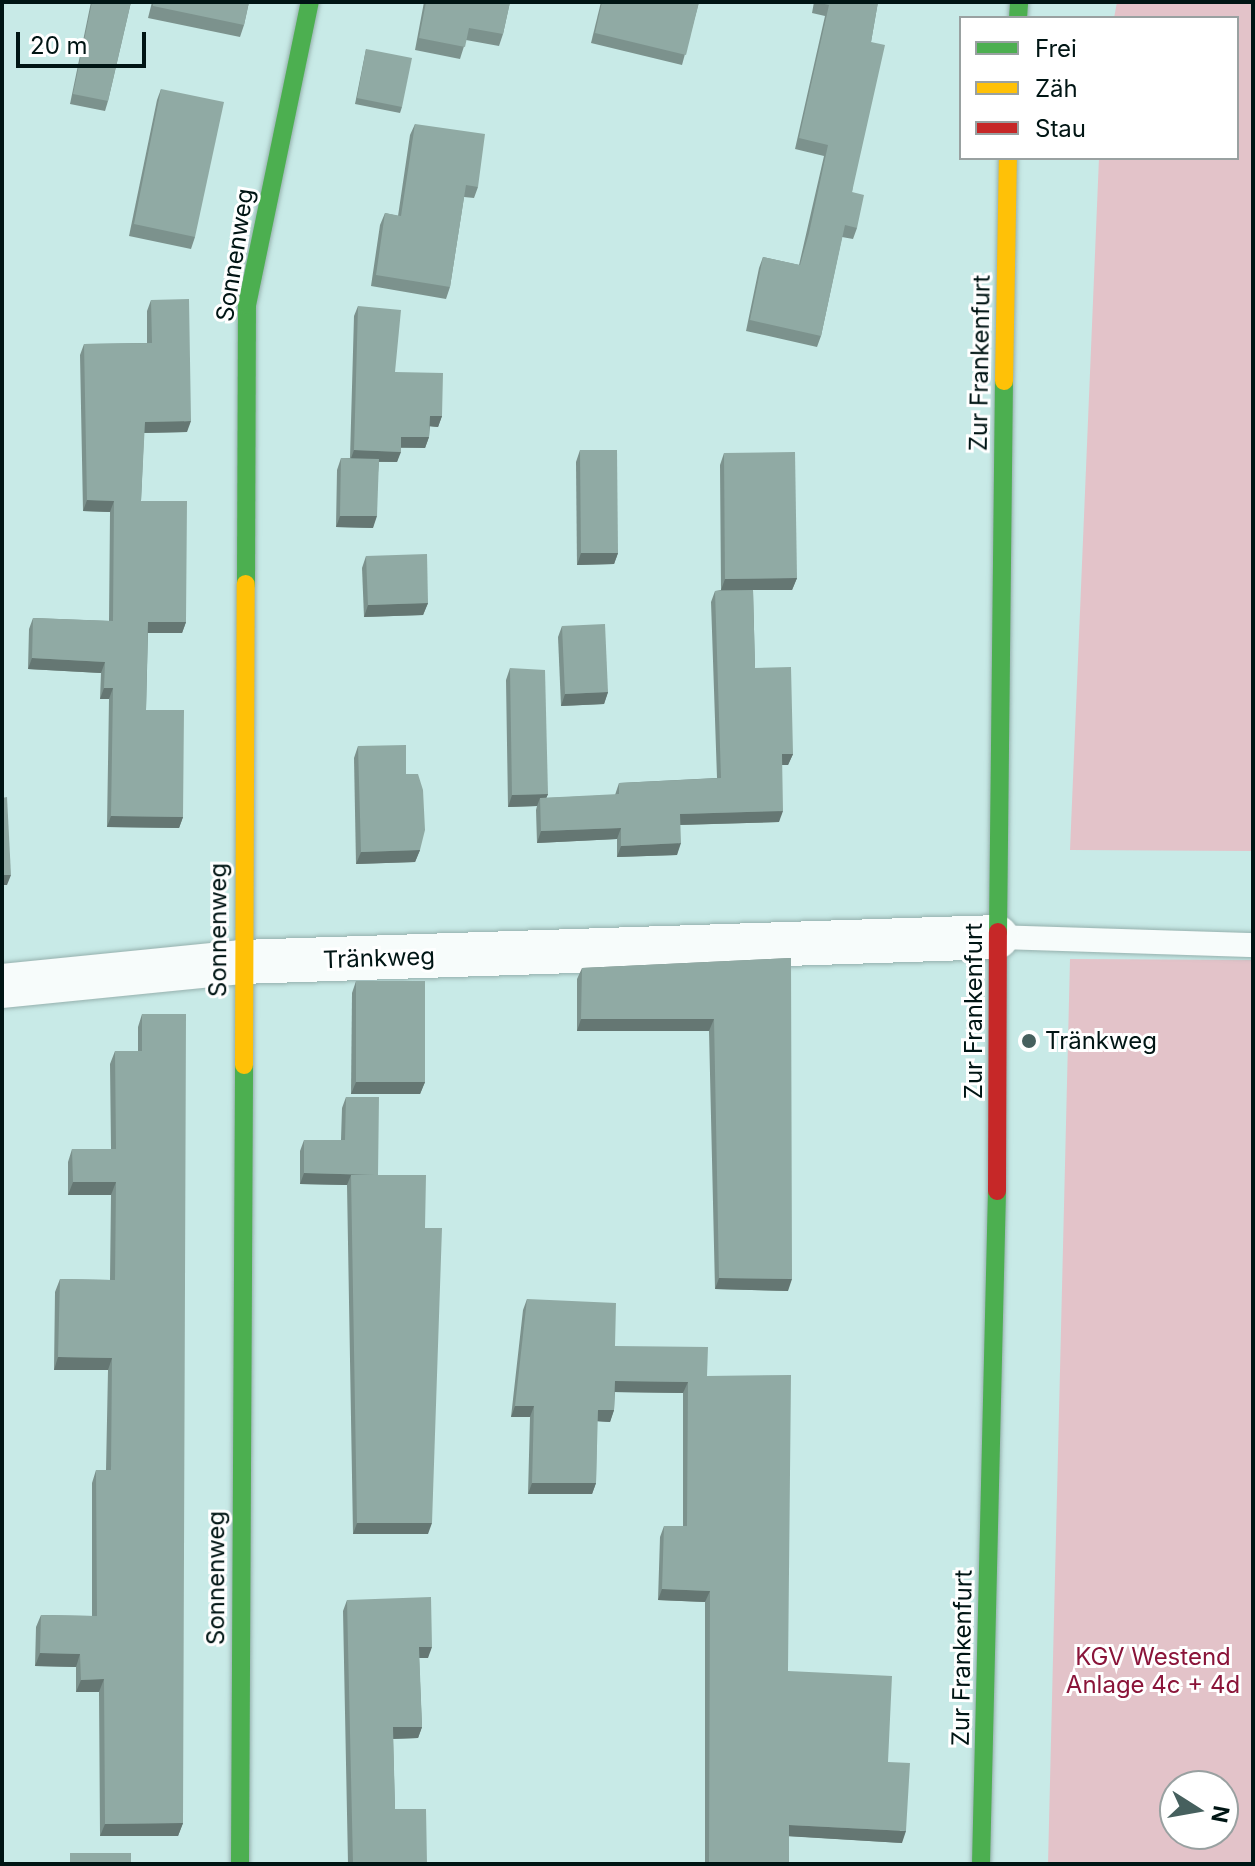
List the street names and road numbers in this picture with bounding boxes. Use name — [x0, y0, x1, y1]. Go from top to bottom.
street label: Sonnenweg — [210, 186, 260, 324]
street label: Zur Frankenfurt — [964, 275, 996, 451]
street label: Sonnenweg — [204, 863, 232, 997]
street label: Zur Frankenfurt — [960, 923, 988, 1099]
street label: Tränkweg — [323, 942, 435, 974]
street label: Sonnenweg — [202, 1511, 230, 1645]
street label: Zur Frankenfurt — [946, 1570, 978, 1746]

